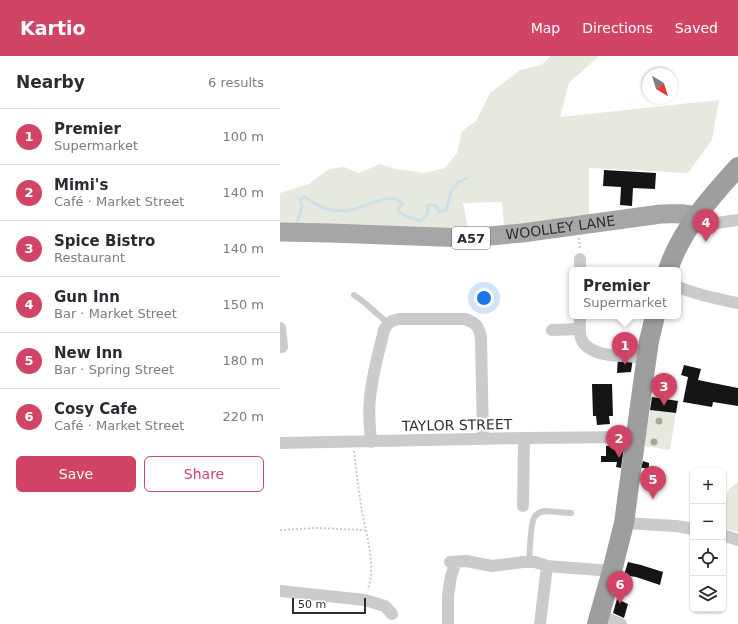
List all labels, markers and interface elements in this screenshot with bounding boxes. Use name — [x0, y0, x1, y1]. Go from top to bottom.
text: Kartio — [20, 17, 86, 39]
text: Map — [531, 20, 560, 36]
text: Directions — [582, 20, 653, 36]
text: Saved — [675, 20, 718, 36]
north arrow — [642, 68, 678, 104]
text: Nearby — [16, 72, 85, 92]
text: 6 results — [208, 75, 264, 90]
text: Premier — [54, 120, 121, 138]
text: 1 — [24, 129, 34, 144]
text: 100 m — [222, 129, 264, 144]
text: Supermarket — [54, 138, 138, 153]
text: Mimi's — [54, 176, 108, 194]
text: 2 — [24, 185, 34, 200]
text: 140 m — [222, 185, 264, 200]
text: Café · Market Street — [54, 194, 184, 209]
pin: 4 — [693, 209, 719, 242]
street label: WOOLLEY LANE — [505, 212, 616, 242]
road number: A57 — [452, 227, 490, 249]
text: Spice Bistro — [54, 232, 155, 250]
text: 3 — [24, 241, 34, 256]
text: 140 m — [222, 241, 264, 256]
text: Restaurant — [54, 250, 125, 265]
popup — [569, 267, 681, 319]
text: Premier — [583, 277, 650, 295]
text: Gun Inn — [54, 288, 120, 306]
your location — [474, 288, 494, 308]
text: Supermarket — [583, 295, 667, 310]
text: 4 — [24, 297, 34, 312]
text: 150 m — [222, 297, 264, 312]
text: Bar · Market Street — [54, 306, 177, 321]
pin: 1 — [612, 332, 638, 365]
text: New Inn — [54, 344, 123, 362]
text: 5 — [24, 353, 34, 368]
text: 180 m — [222, 353, 264, 368]
text: Bar · Spring Street — [54, 362, 174, 377]
pin: 3 — [651, 373, 677, 406]
text: Cosy Cafe — [54, 400, 137, 418]
text: 6 — [24, 409, 34, 424]
text: 220 m — [222, 409, 264, 424]
street label: TAYLOR STREET — [401, 416, 513, 434]
text: Café · Market Street — [54, 418, 184, 433]
pin: 2 — [606, 425, 632, 458]
button: Save — [16, 456, 136, 492]
button: Share — [144, 456, 264, 492]
pin: 5 — [640, 466, 666, 499]
map controls — [690, 468, 726, 612]
button: + — [690, 468, 726, 504]
button: − — [690, 504, 726, 540]
button: locate — [690, 540, 726, 576]
pin: 6 — [607, 571, 633, 604]
button: layers — [690, 576, 726, 612]
scale bar — [292, 596, 366, 615]
text: 50 m — [298, 598, 326, 611]

